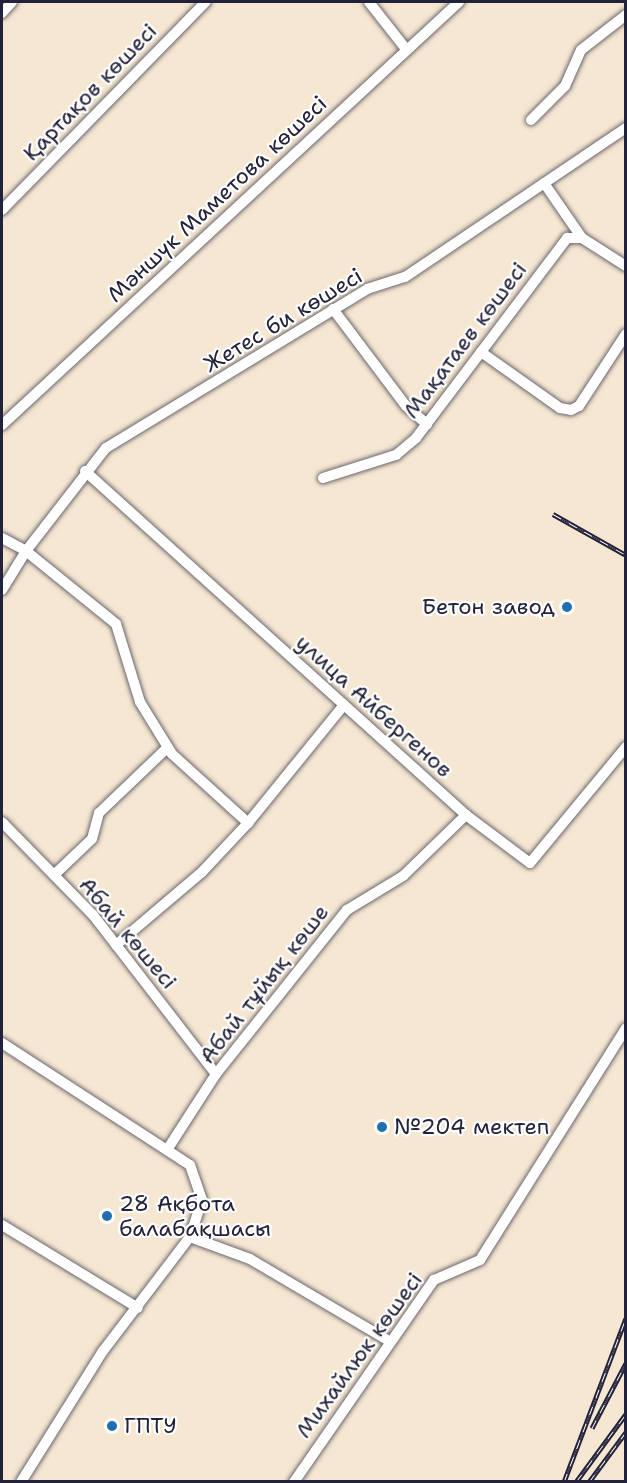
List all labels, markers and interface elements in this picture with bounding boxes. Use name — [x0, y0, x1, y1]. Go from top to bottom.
street label: Қартақов көшесі — [18, 18, 162, 166]
street label: Мәншүк Маметова көшесі — [102, 90, 332, 308]
street label: Мақатаев көшесі — [398, 257, 532, 423]
street label: Жетес би көшесі — [199, 262, 367, 378]
place label: Бетон завод — [422, 594, 555, 620]
marker: Бетон завод — [560, 600, 574, 614]
street label: улица Айбергенов — [291, 629, 457, 783]
street label: Абай көшесі — [74, 872, 182, 994]
street label: Абай тұйық көше — [194, 899, 334, 1069]
place label: №204 мектеп — [394, 1114, 549, 1140]
marker: №204 мектеп — [375, 1120, 389, 1134]
place label: 28 Ақбота балабақшасы — [119, 1190, 271, 1242]
marker: 28 Ақбота балабақшасы — [100, 1209, 114, 1223]
street label: Михайлюк көшесі — [290, 1267, 428, 1443]
place label: ГПТУ — [124, 1413, 177, 1439]
marker: ГПТУ — [105, 1419, 119, 1433]

